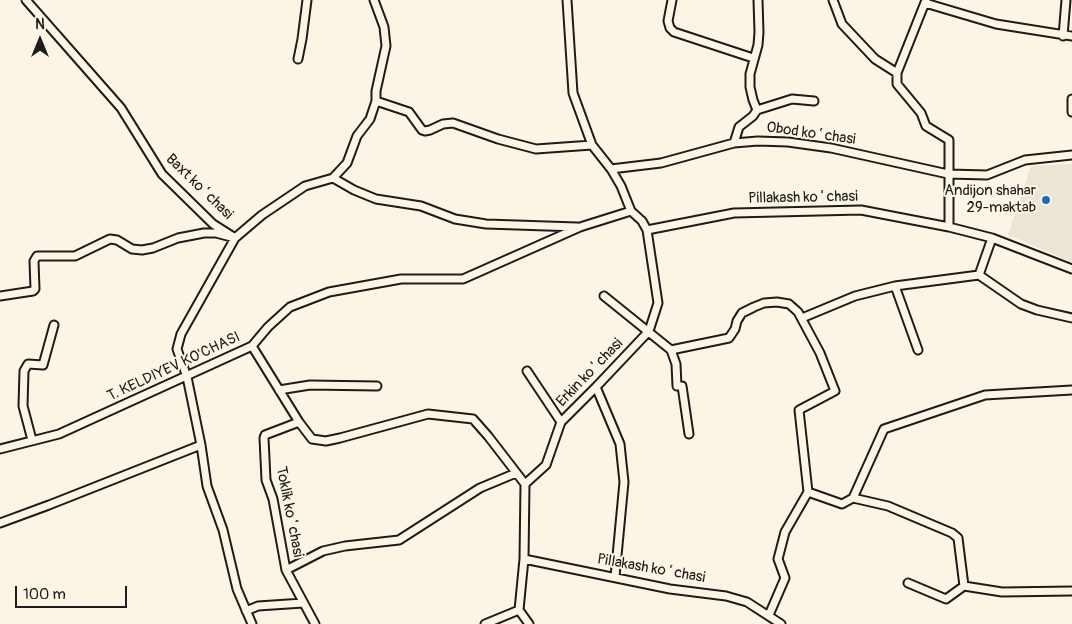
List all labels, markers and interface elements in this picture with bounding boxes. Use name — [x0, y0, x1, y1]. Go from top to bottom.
north arrow — [15, 15, 65, 65]
text: N — [35, 16, 45, 33]
street label: Obod koʻchasi — [765, 119, 857, 149]
street label: Baxt koʻchasi — [162, 150, 236, 224]
place label: Andijon shahar 29-maktab — [944, 182, 1036, 217]
street label: Pillakash koʻchasi — [748, 188, 858, 208]
marker: Andijon shahar 29-maktab — [1040, 194, 1052, 206]
street label: T. KELDIYEV KO'CHASI — [105, 328, 243, 406]
street label: Erkin koʻchasi — [553, 335, 627, 411]
street label: Toklik koʻchasi — [271, 465, 307, 559]
street label: Pillakash koʻchasi — [595, 551, 707, 587]
scale bar — [18, 576, 130, 608]
text: 100 m — [23, 585, 66, 604]

